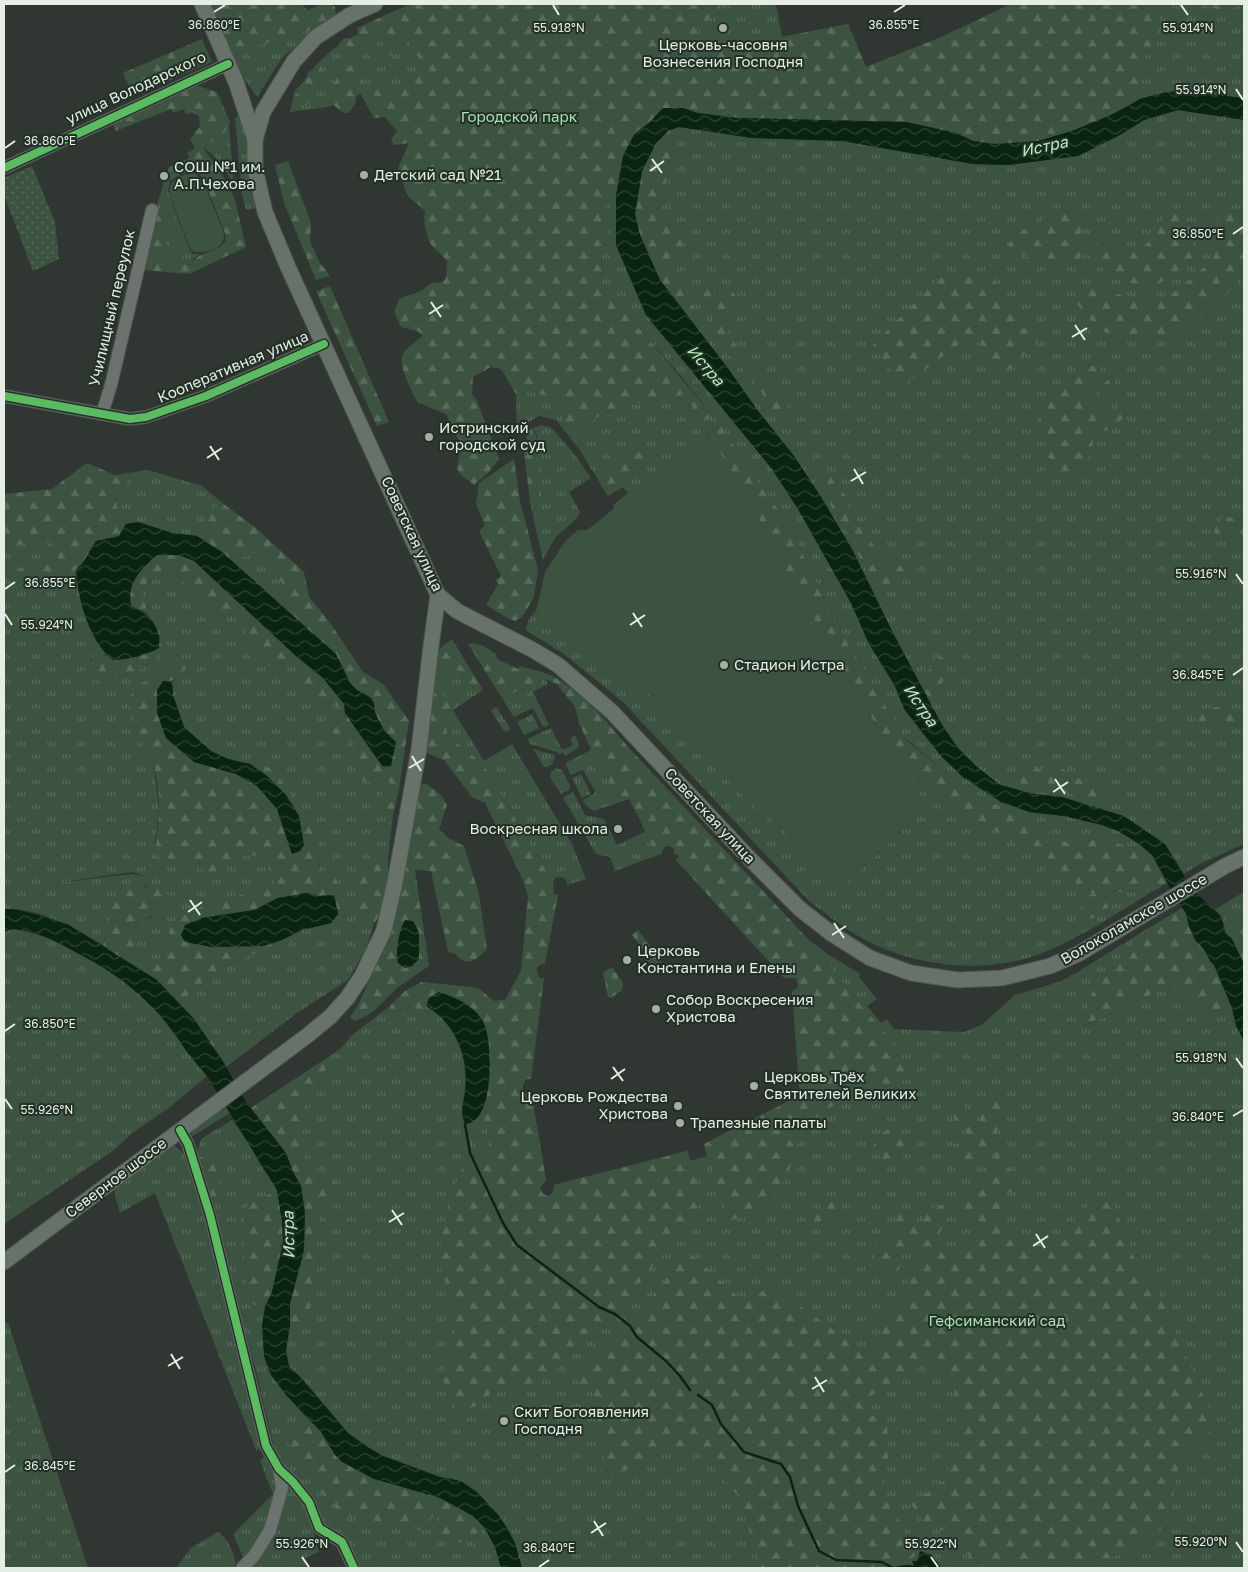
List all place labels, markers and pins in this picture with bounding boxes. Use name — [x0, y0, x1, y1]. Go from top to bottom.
marker: Церковь-часовня Вознесения Господня — [717, 22, 729, 34]
place label: Церковь-часовня Вознесения Господня — [643, 35, 803, 70]
place label: СОШ №1 им. А.П.Чехова — [174, 157, 266, 192]
place label: Детский сад №21 — [374, 165, 501, 183]
marker: Детский сад №21 — [358, 169, 370, 181]
marker: СОШ №1 им. А.П.Чехова — [158, 170, 170, 182]
place label: Истринский городской суд — [439, 418, 545, 453]
marker: Истринский городской суд — [423, 431, 435, 443]
place label: Стадион Истра — [734, 655, 844, 673]
marker: Стадион Истра — [718, 659, 730, 671]
place label: Воскресная школа — [470, 819, 608, 837]
marker: Воскресная школа — [612, 823, 624, 835]
place label: Церковь Константина и Елены — [637, 941, 796, 976]
marker: Церковь Константина и Елены — [621, 954, 633, 966]
place label: Собор Воскресения Христова — [666, 990, 814, 1025]
marker: Собор Воскресения Христова — [650, 1003, 662, 1015]
place label: Церковь Трёх Святителей Великих — [764, 1067, 916, 1102]
marker: Церковь Трёх Святителей Великих — [748, 1080, 760, 1092]
place label: Церковь Рождества Христова — [521, 1087, 668, 1122]
marker: Церковь Рождества Христова — [672, 1100, 684, 1112]
place label: Трапезные палаты — [690, 1113, 827, 1131]
marker: Трапезные палаты — [674, 1117, 686, 1129]
place label: Скит Богоявления Господня — [514, 1402, 649, 1437]
marker: Скит Богоявления Господня — [498, 1415, 510, 1427]

